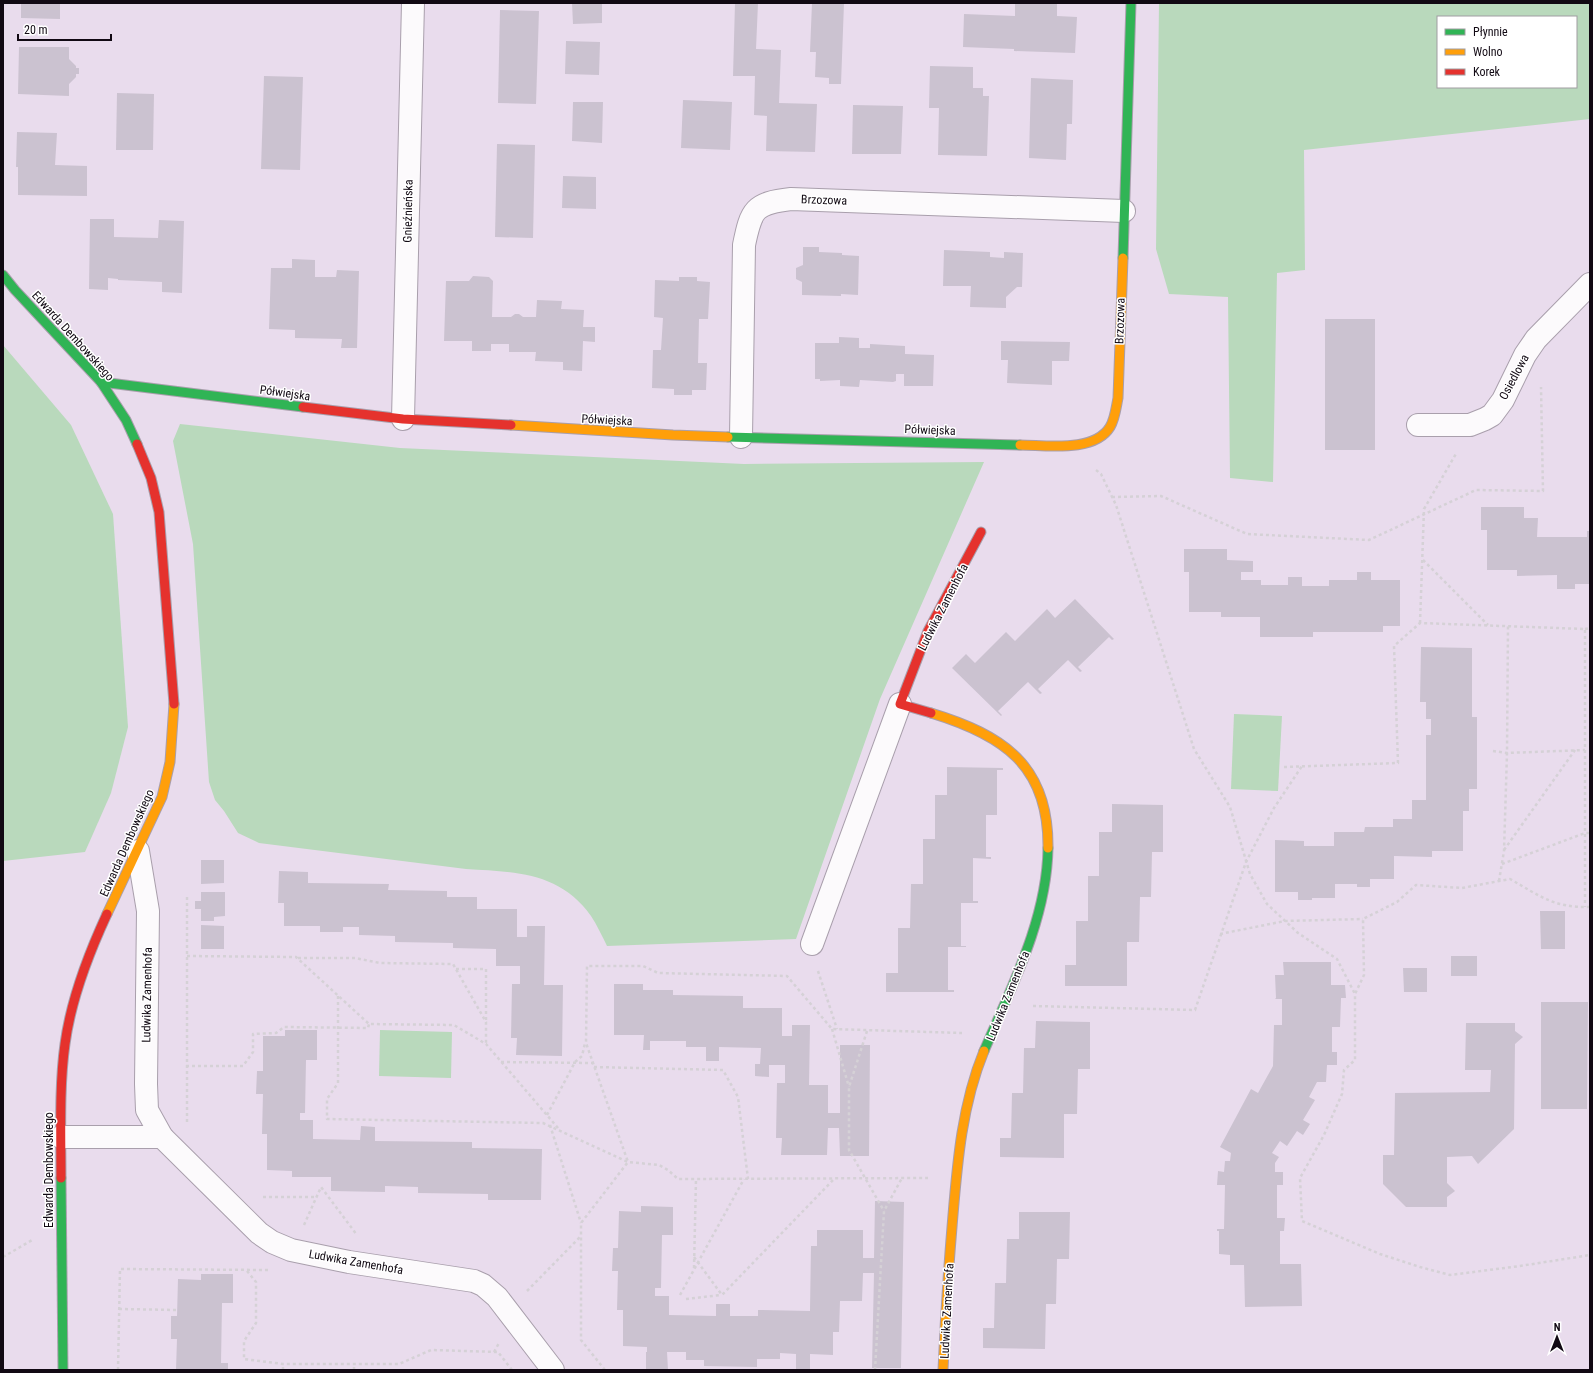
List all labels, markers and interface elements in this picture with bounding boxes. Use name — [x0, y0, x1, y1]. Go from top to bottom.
scale bar — [18, 16, 111, 42]
legend — [1437, 16, 1577, 88]
text: 20 m — [24, 23, 48, 37]
text: Płynnie — [1473, 25, 1508, 39]
text: Wolno — [1473, 45, 1503, 59]
text: Korek — [1473, 65, 1501, 79]
street label: Gnieźnieńska — [400, 179, 416, 243]
street label: Brzozowa — [801, 192, 848, 208]
street label: Edwarda Dembowskiego — [29, 288, 117, 384]
street label: Brzozowa — [1112, 297, 1128, 344]
street label: Osiedlowa — [1496, 352, 1532, 402]
street label: Półwiejska — [259, 383, 312, 404]
street label: Półwiejska — [581, 412, 633, 428]
street label: Półwiejska — [904, 422, 956, 438]
street label: Ludwika Zamenhofa — [915, 561, 971, 653]
street label: Edwarda Dembowskiego — [97, 787, 157, 899]
street label: Ludwika Zamenhofa — [139, 947, 155, 1043]
street label: Ludwika Zamenhofa — [984, 949, 1032, 1043]
street label: Edwarda Dembowskiego — [42, 1112, 56, 1228]
street label: Ludwika Zamenhofa — [308, 1247, 404, 1277]
street label: Ludwika Zamenhofa — [938, 1263, 957, 1359]
north arrow — [1537, 1317, 1577, 1357]
text: N — [1554, 1321, 1561, 1334]

